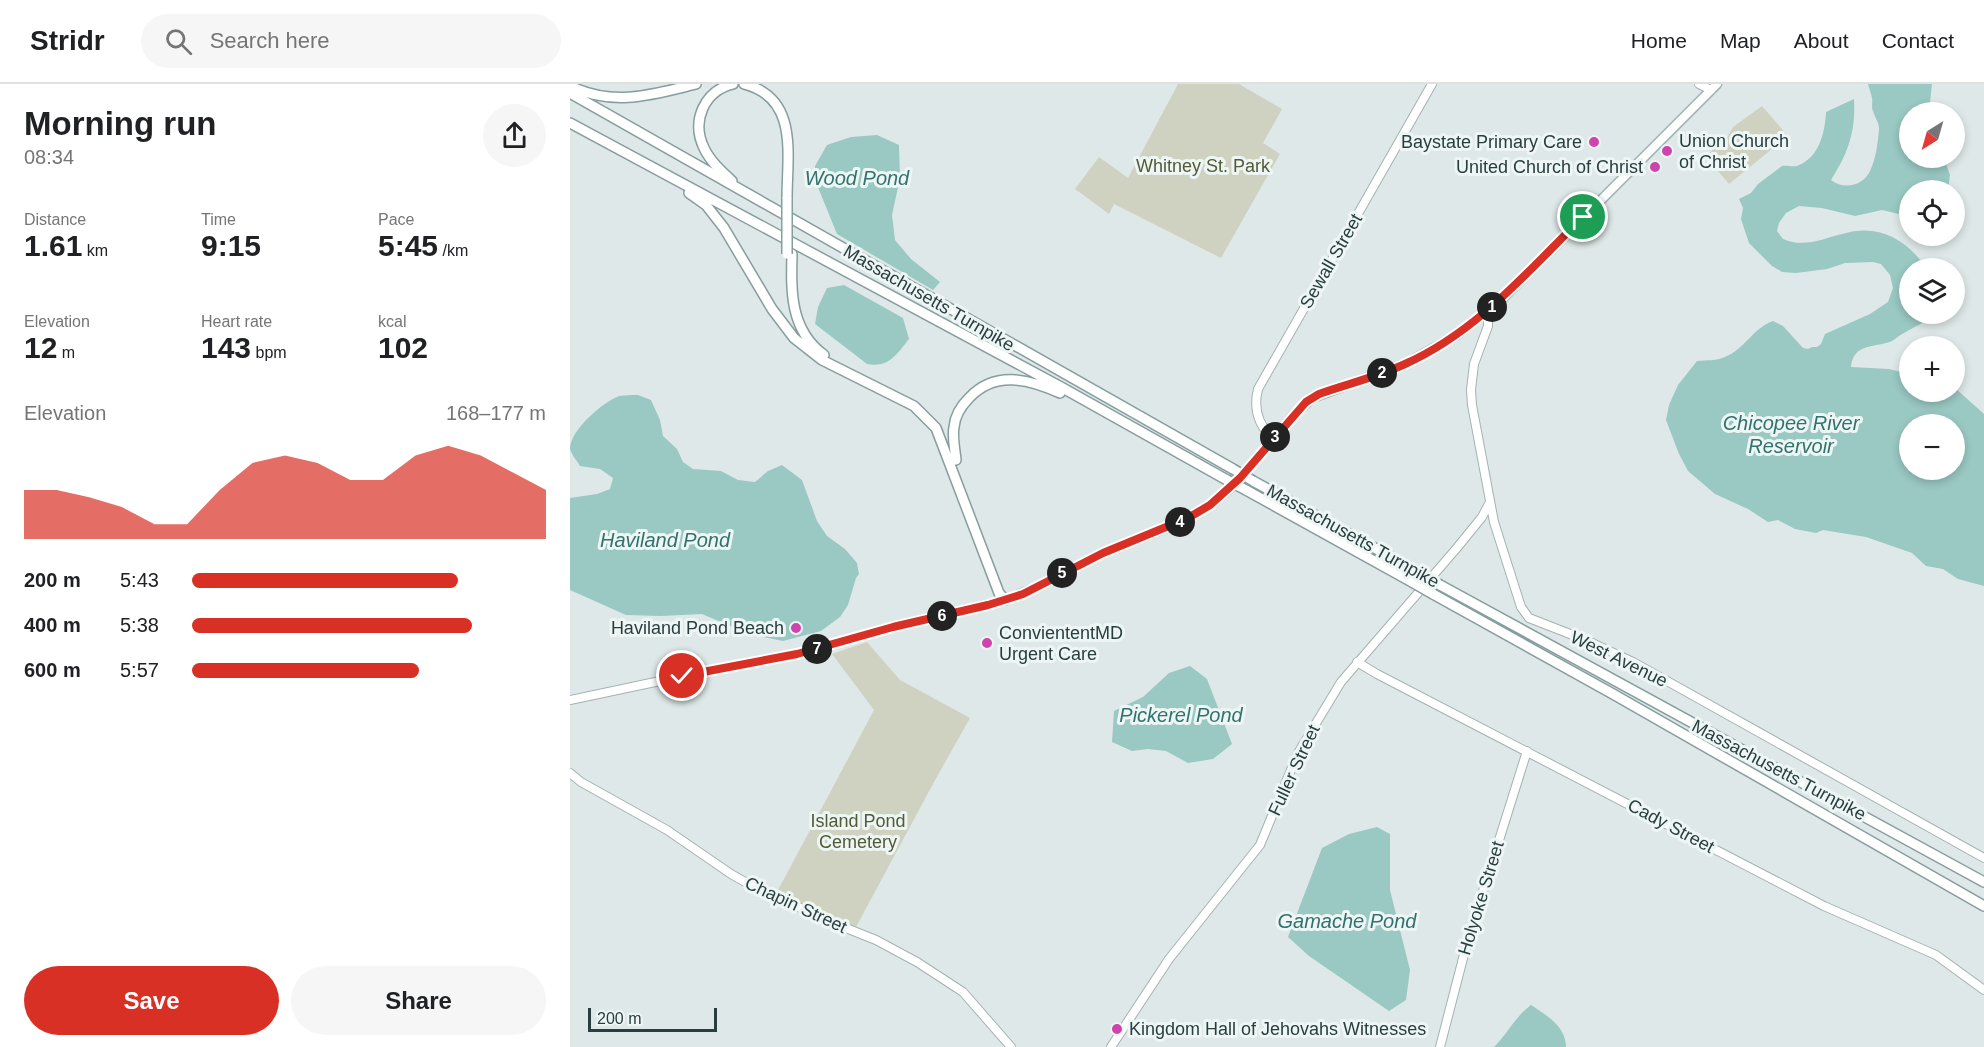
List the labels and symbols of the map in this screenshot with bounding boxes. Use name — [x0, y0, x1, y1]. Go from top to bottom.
north arrow — [1899, 102, 1965, 168]
place label: Union Church of Christ — [1679, 131, 1789, 172]
place label: Baystate Primary Care — [1401, 132, 1582, 152]
marker: Baystate Primary Care — [1587, 135, 1601, 149]
marker: Union Church of Christ — [1660, 144, 1674, 158]
park label: Whitney St. Park — [1136, 156, 1271, 176]
place label: United Church of Christ — [1456, 157, 1643, 177]
marker: United Church of Christ — [1648, 160, 1662, 174]
water label: Wood Pond — [805, 167, 910, 189]
pin — [1557, 191, 1608, 242]
street label: Sewall Street — [1296, 210, 1366, 312]
street label: Massachusetts Turnpike — [840, 241, 1018, 355]
pin: 1 — [1477, 292, 1507, 322]
pin: 2 — [1367, 358, 1397, 388]
water label: Chicopee River Reservoir — [1723, 412, 1861, 457]
pin: 3 — [1260, 422, 1290, 452]
street label: Massachusetts Turnpike — [1263, 480, 1443, 592]
pin: 4 — [1165, 507, 1195, 537]
water label: Haviland Pond — [600, 529, 731, 551]
pin: 5 — [1047, 558, 1077, 588]
pin: 6 — [927, 601, 957, 631]
place label: Haviland Pond Beach — [611, 618, 784, 638]
marker: Haviland Pond Beach — [789, 621, 803, 635]
place label: ConviententMD Urgent Care — [999, 623, 1123, 664]
street label: West Avenue — [1567, 627, 1671, 691]
pin: 7 — [802, 634, 832, 664]
marker: ConviententMD Urgent Care — [980, 636, 994, 650]
pin — [656, 650, 707, 701]
water label: Pickerel Pond — [1119, 704, 1244, 726]
street label: Massachusetts Turnpike — [1689, 716, 1869, 824]
street label: Fuller Street — [1264, 721, 1324, 819]
street label: Cady Street — [1624, 795, 1718, 857]
park label: Island Pond Cemetery — [810, 811, 906, 852]
street label: Holyoke Street — [1454, 839, 1508, 957]
street label: Chapin Street — [742, 873, 850, 937]
water label: Gamache Pond — [1278, 910, 1417, 932]
scale bar — [588, 1005, 717, 1032]
place label: Kingdom Hall of Jehovahs Witnesses — [1129, 1019, 1426, 1039]
marker: Kingdom Hall of Jehovahs Witnesses — [1110, 1022, 1124, 1036]

